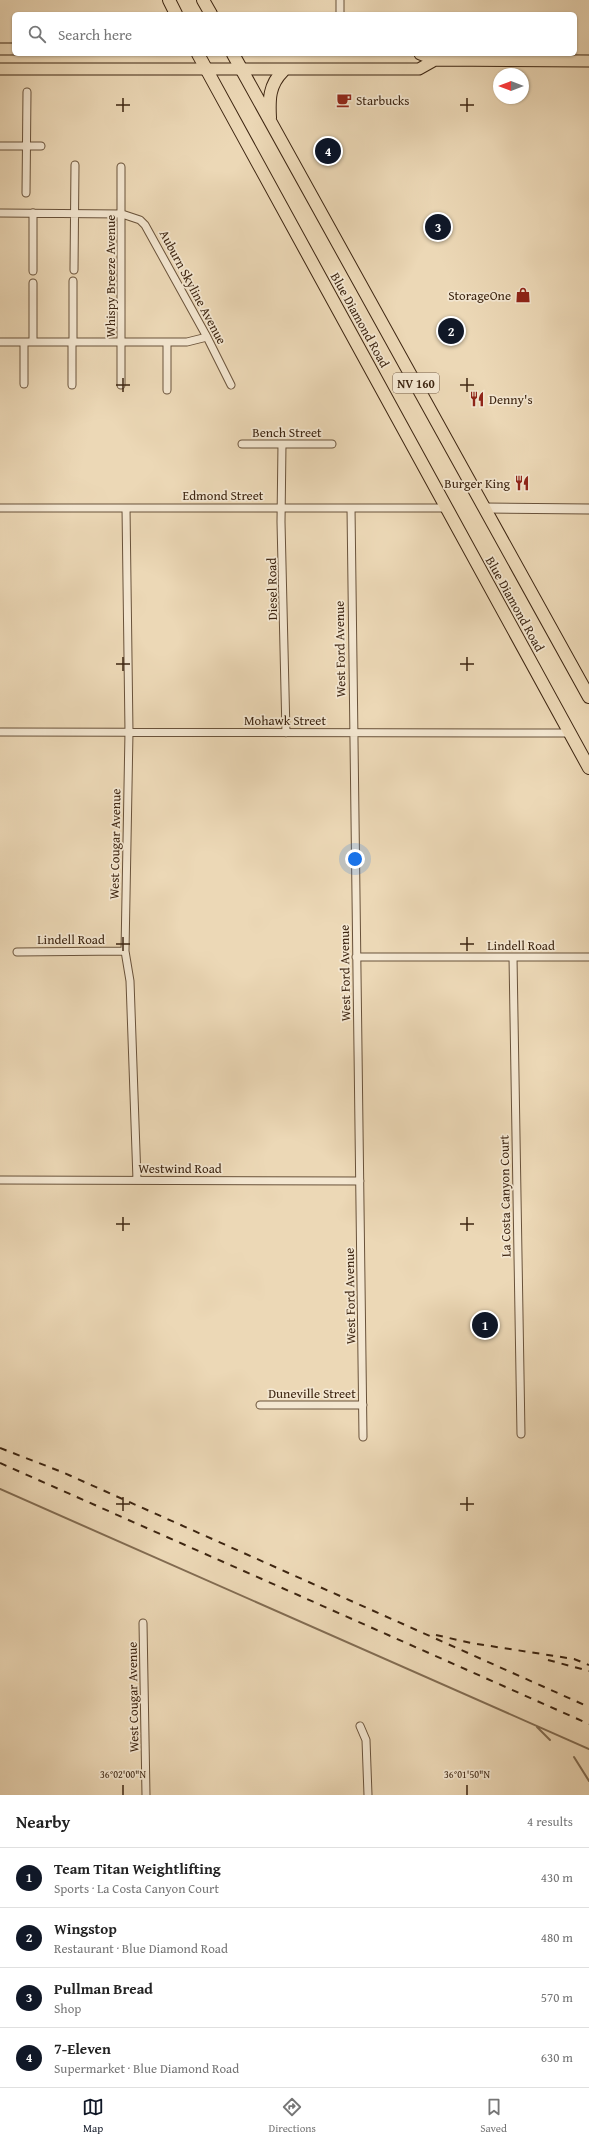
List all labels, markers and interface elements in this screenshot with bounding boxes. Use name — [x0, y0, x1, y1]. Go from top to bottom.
search box — [12, 12, 577, 56]
icon: search — [26, 23, 48, 45]
text: Search here — [58, 24, 132, 45]
north arrow — [493, 68, 529, 104]
cafe icon: Starbucks — [335, 91, 353, 109]
place label: Starbucks — [356, 91, 410, 110]
pin: 4 — [315, 136, 341, 166]
pin: 3 — [425, 212, 451, 242]
street label: Whispy Breeze Avenue — [101, 215, 120, 337]
street label: Auburn Skyline Avenue — [155, 226, 231, 348]
street label: Blue Diamond Road — [326, 269, 394, 371]
place label: StorageOne — [448, 286, 511, 305]
shop icon: StorageOne — [514, 286, 532, 304]
pin: 2 — [438, 316, 464, 346]
road number: NV 160 — [393, 373, 439, 393]
restaurant icon: Denny's — [468, 390, 486, 408]
place label: Denny's — [489, 390, 533, 409]
street label: Bench Street — [252, 423, 322, 442]
place label: Burger King — [444, 474, 511, 493]
restaurant icon: Burger King — [513, 474, 531, 492]
street label: Edmond Street — [183, 486, 264, 505]
street label: Blue Diamond Road — [481, 553, 549, 655]
street label: Diesel Road — [262, 557, 282, 620]
street label: West Ford Avenue — [330, 600, 350, 698]
street label: Mohawk Street — [244, 711, 326, 730]
street label: West Cougar Avenue — [105, 788, 125, 900]
your location — [345, 849, 365, 869]
street label: West Ford Avenue — [335, 924, 355, 1022]
street label: Lindell Road — [37, 930, 105, 949]
street label: Lindell Road — [487, 936, 555, 955]
street label: La Costa Canyon Court — [494, 1134, 516, 1257]
street label: Westwind Road — [138, 1159, 222, 1178]
street label: West Ford Avenue — [340, 1247, 360, 1345]
pin: 1 — [472, 1310, 498, 1340]
street label: Duneville Street — [268, 1384, 356, 1403]
street label: West Cougar Avenue — [123, 1641, 143, 1753]
text: 36°02'00"N — [100, 1767, 146, 1782]
text: 36°01'50"N — [444, 1767, 490, 1782]
text: Nearby — [16, 1809, 70, 1834]
text: 4 results — [527, 1812, 573, 1831]
text: Team Titan Weightlifting — [54, 1858, 221, 1879]
text: 1 — [26, 1868, 32, 1887]
text: 430 m — [541, 1868, 573, 1887]
text: Sports · La Costa Canyon Court — [54, 1879, 219, 1898]
text: Wingstop — [54, 1918, 117, 1939]
text: 2 — [26, 1928, 32, 1947]
text: 480 m — [541, 1928, 573, 1947]
text: Restaurant · Blue Diamond Road — [54, 1939, 228, 1958]
text: Pullman Bread — [54, 1978, 153, 1999]
text: 3 — [26, 1988, 32, 2007]
text: 570 m — [541, 1988, 573, 2007]
text: Shop — [54, 1999, 81, 2018]
text: 7-Eleven — [54, 2038, 111, 2059]
text: 4 — [26, 2048, 32, 2067]
text: 630 m — [541, 2048, 573, 2067]
text: Supermarket · Blue Diamond Road — [54, 2059, 239, 2078]
tab: Map — [82, 2096, 104, 2136]
tab: Directions — [269, 2096, 316, 2136]
tab: Saved — [480, 2096, 507, 2136]

